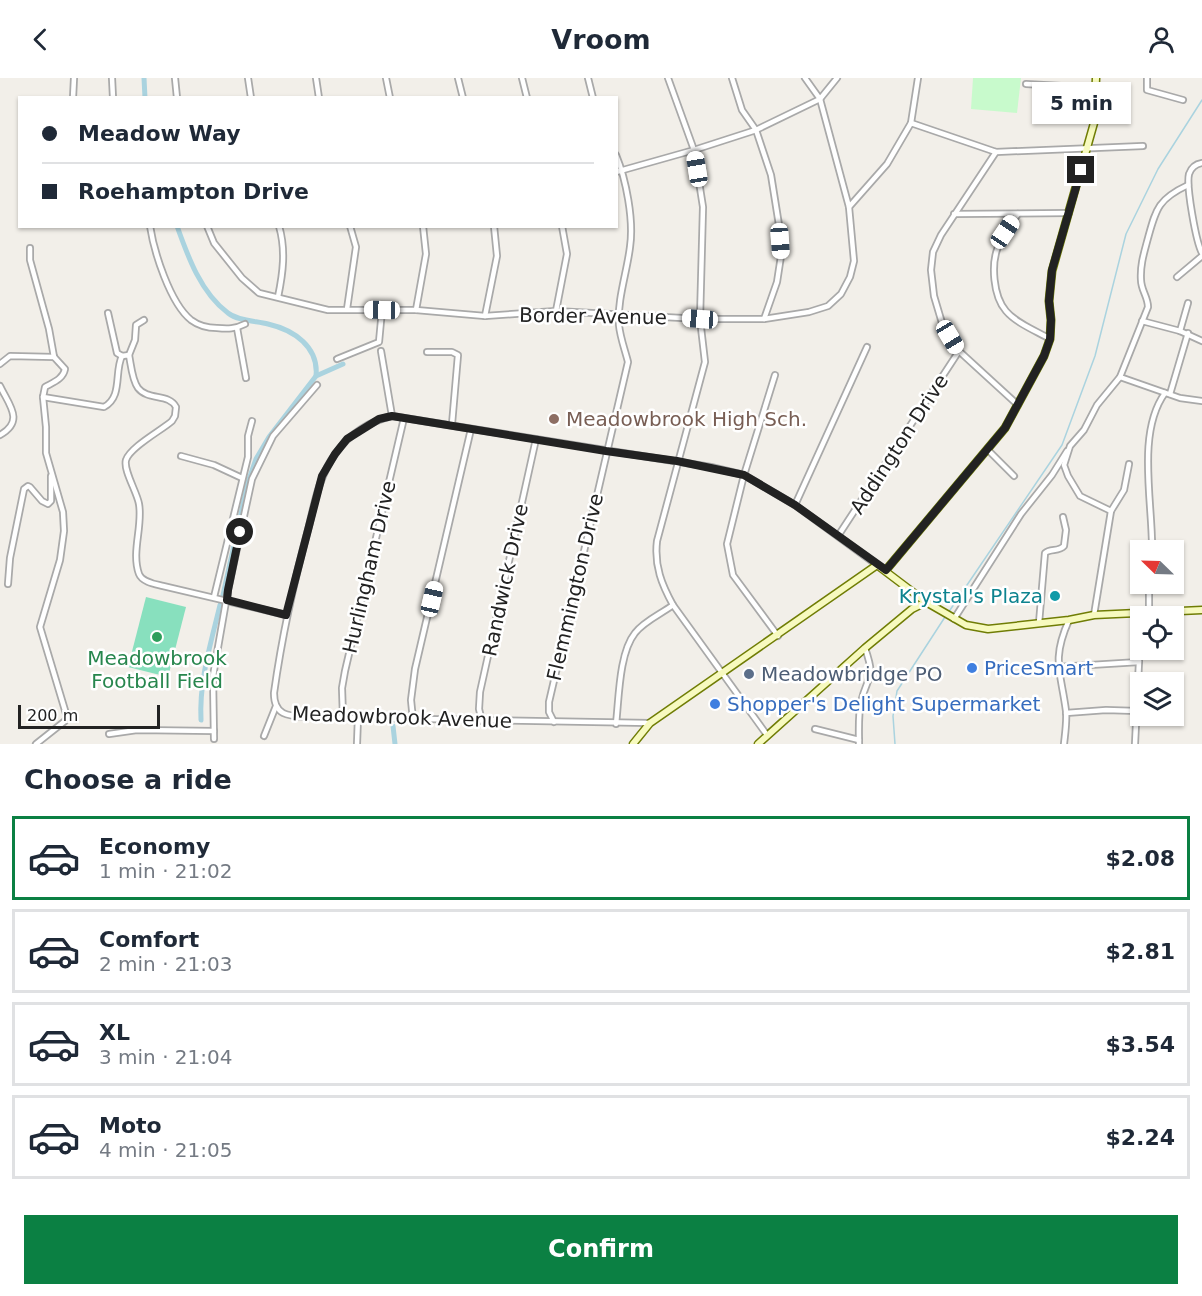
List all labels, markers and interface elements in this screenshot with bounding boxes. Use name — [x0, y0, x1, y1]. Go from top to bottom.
icon: back — [24, 23, 57, 56]
icon: person — [1145, 23, 1178, 56]
text: Vroom — [551, 24, 651, 55]
callout: 5 min — [1032, 83, 1130, 125]
text: 5 min — [1050, 91, 1113, 115]
text: Meadow Way — [78, 121, 241, 146]
car — [685, 150, 709, 188]
route end — [1067, 156, 1094, 183]
text: Roehampton Drive — [78, 179, 309, 204]
car — [987, 212, 1023, 252]
car — [770, 222, 790, 260]
car — [364, 301, 400, 319]
street label: Border Avenue — [519, 303, 667, 329]
car — [681, 309, 719, 329]
car — [933, 317, 967, 357]
street label: Addington Drive — [845, 369, 953, 519]
place label: Meadowbrook High Sch. — [566, 407, 807, 431]
marker: Meadowbrook High Sch. — [547, 412, 561, 426]
street label: Hurlingham Drive — [337, 478, 401, 656]
street label: Flemmington Drive — [542, 491, 608, 683]
street label: Randwick Drive — [477, 502, 533, 658]
route start — [226, 518, 253, 545]
north arrow — [1130, 540, 1184, 594]
map controls — [1130, 540, 1184, 726]
car — [419, 579, 445, 619]
place label: Krystal's Plaza — [899, 584, 1043, 608]
marker: Krystal's Plaza — [1048, 589, 1062, 603]
button: locate — [1130, 606, 1184, 660]
marker: Meadowbrook Football Field — [150, 630, 164, 644]
place label: Meadowbrook Football Field — [87, 646, 227, 693]
place label: PriceSmart — [984, 656, 1093, 680]
marker: PriceSmart — [965, 661, 979, 675]
place label: Meadowbridge PO — [761, 662, 942, 686]
marker: Meadowbridge PO — [742, 667, 756, 681]
button: layers — [1130, 672, 1184, 726]
place label: Shopper's Delight Supermarket — [727, 692, 1041, 716]
marker: Shopper's Delight Supermarket — [708, 697, 722, 711]
street label: Meadowbrook Avenue — [291, 701, 513, 733]
scale bar — [18, 702, 160, 730]
text: 200 m — [27, 706, 78, 725]
text: Choose a ride — [24, 764, 232, 795]
icon: car — [27, 831, 81, 885]
text: Economy — [99, 834, 210, 859]
text: $2.08 — [1105, 846, 1175, 871]
text: 1 min · 21:02 — [99, 859, 233, 883]
icon: car — [27, 924, 81, 978]
text: Comfort — [99, 927, 199, 952]
text: $2.81 — [1105, 939, 1175, 964]
text: 2 min · 21:03 — [99, 952, 233, 976]
icon: car — [27, 1017, 81, 1071]
text: XL — [99, 1020, 130, 1045]
text: $3.54 — [1105, 1032, 1175, 1057]
text: 3 min · 21:04 — [99, 1045, 233, 1069]
icon: car — [27, 1110, 81, 1164]
text: Moto — [99, 1113, 162, 1138]
text: $2.24 — [1105, 1125, 1175, 1150]
text: 4 min · 21:05 — [99, 1138, 233, 1162]
button: Confirm — [24, 1215, 1178, 1284]

